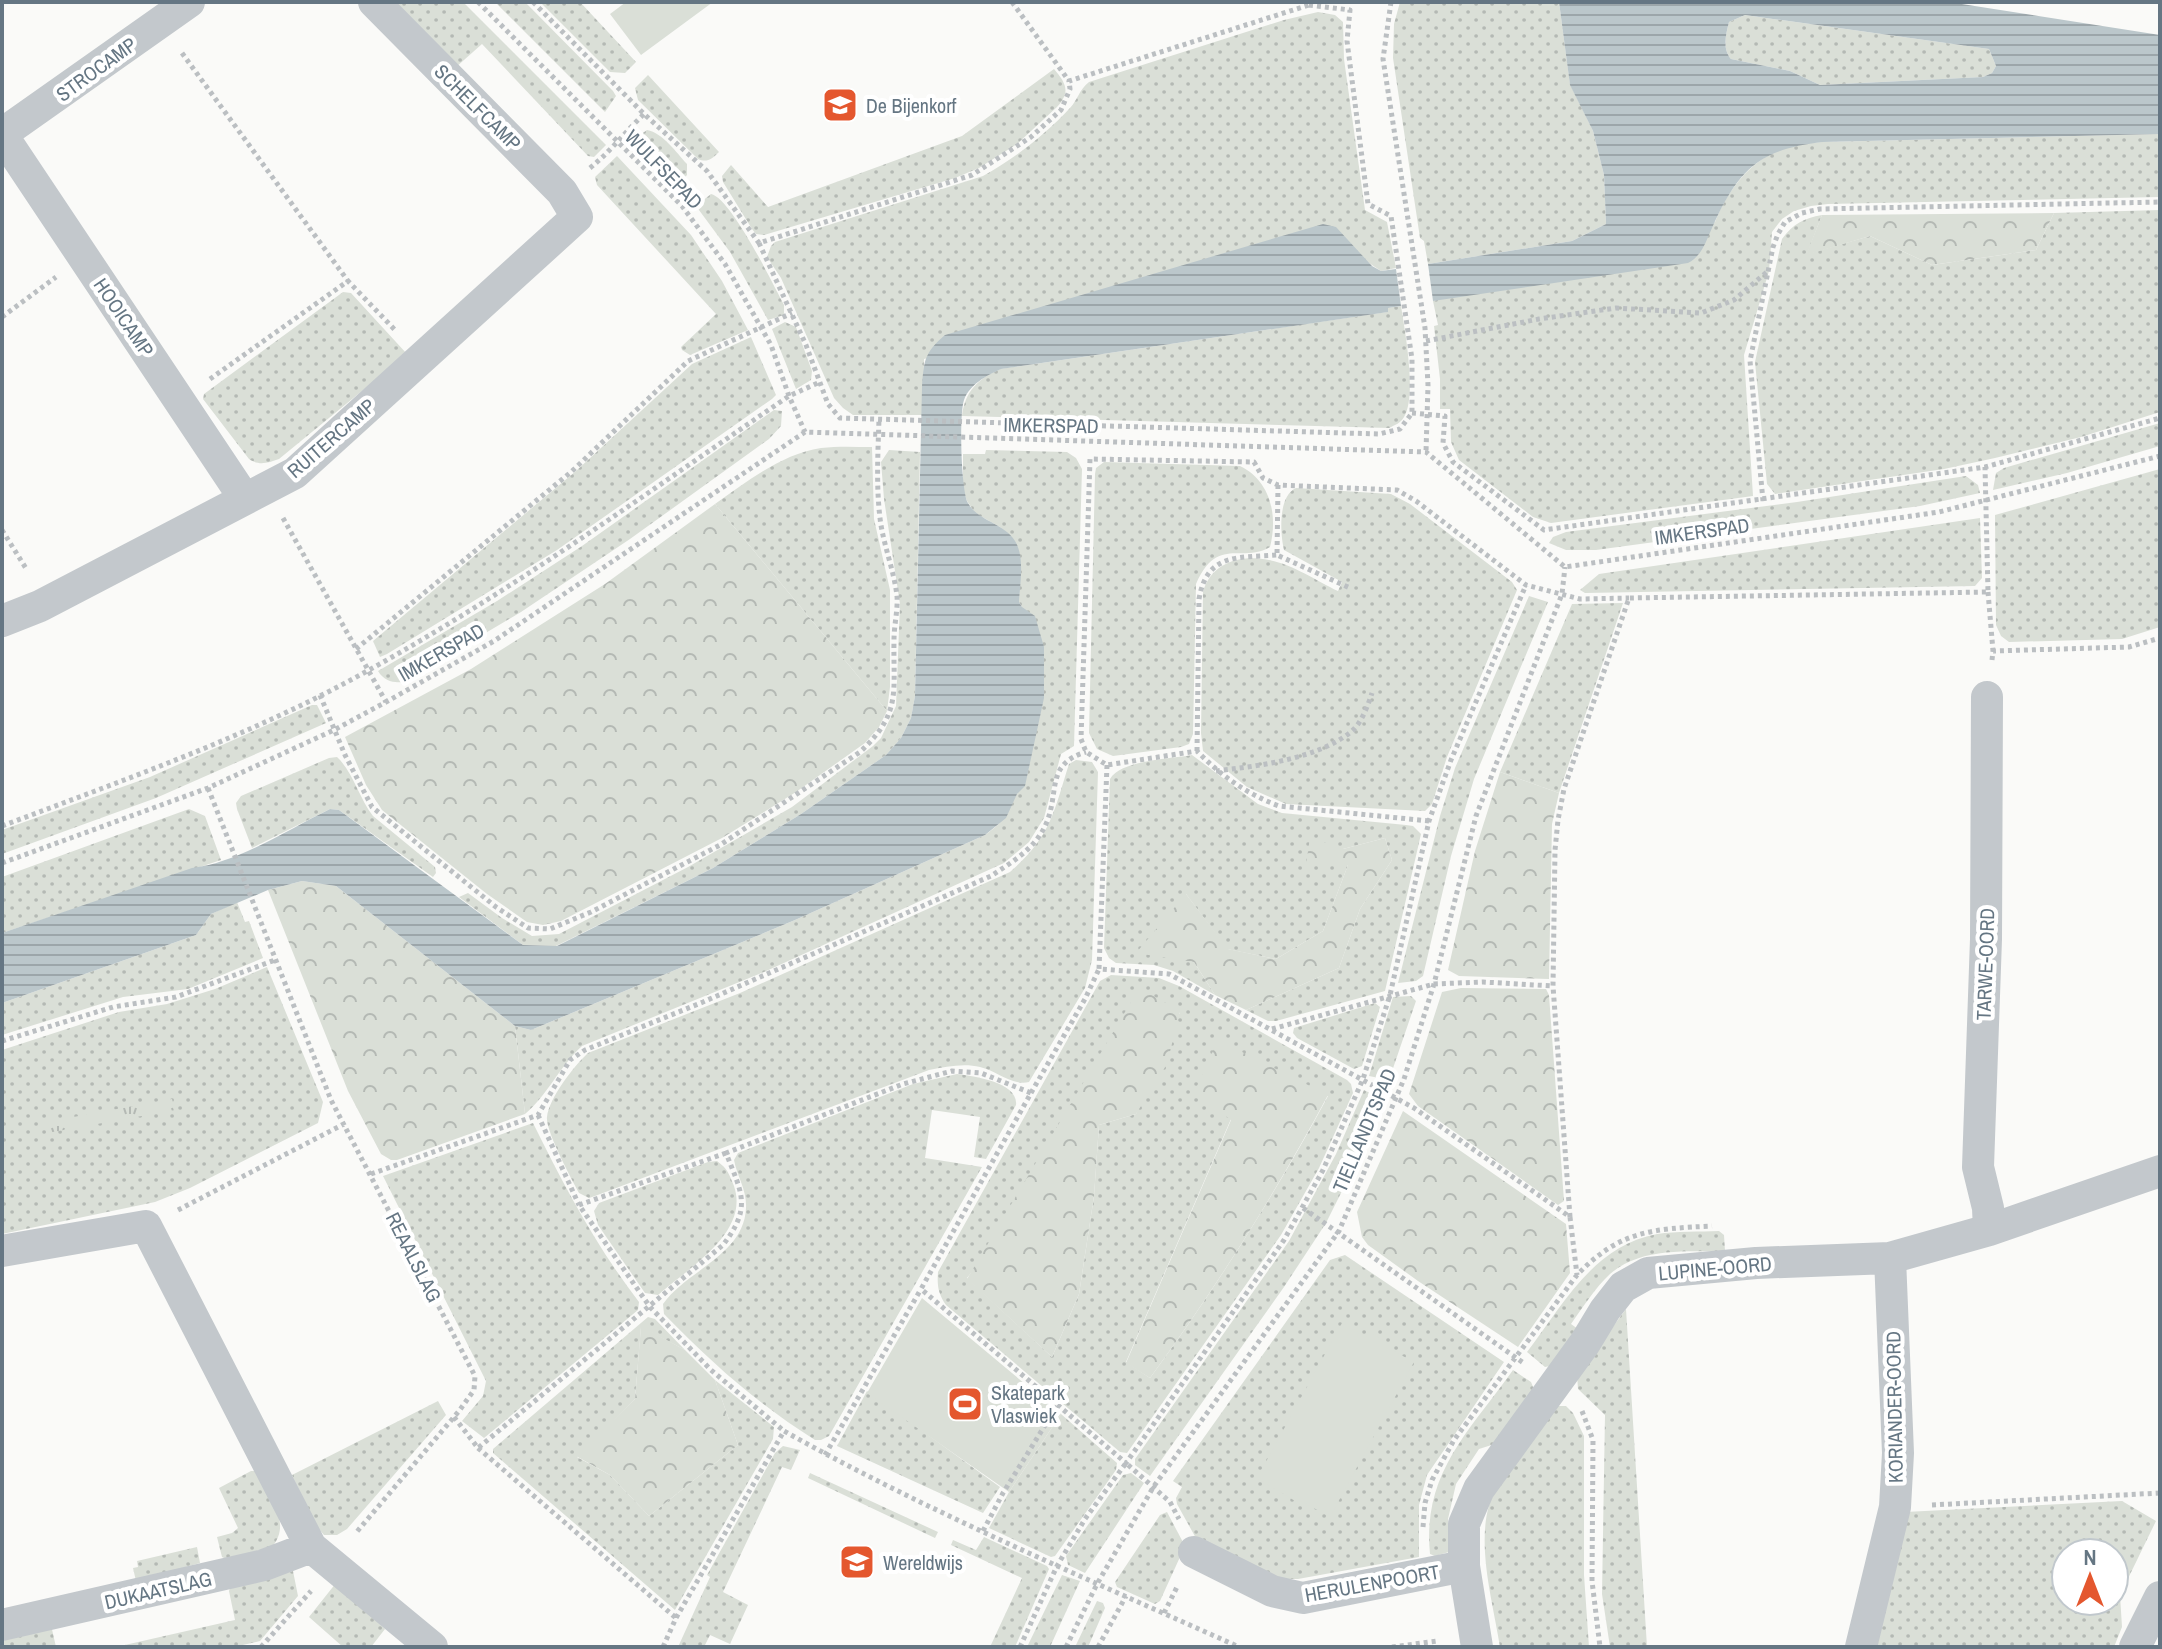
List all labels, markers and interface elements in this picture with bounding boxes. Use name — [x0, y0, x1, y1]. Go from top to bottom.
street label: STROCAMP — [50, 31, 142, 107]
street label: SCHELFCAMP — [429, 58, 527, 156]
school or university icon: De Bijenkorf — [821, 86, 859, 124]
place label: De Bijenkorf — [866, 92, 957, 119]
street label: WULFSEPAD — [619, 123, 709, 215]
street label: HOOICAMP — [88, 272, 160, 362]
street label: RUITERCAMP — [281, 392, 381, 484]
street label: IMKERSPAD — [1003, 411, 1099, 439]
street label: IMKERSPAD — [1653, 511, 1751, 551]
street label: IMKERSPAD — [393, 616, 489, 688]
street label: TARWE-OORD — [1970, 907, 2000, 1021]
street label: TIELLANDTSPAD — [1326, 1064, 1402, 1196]
street label: REAALSLAG — [380, 1207, 448, 1307]
street label: LUPINE-OORD — [1657, 1250, 1773, 1286]
street label: KORIANDER-OORD — [1879, 1331, 1909, 1483]
place label: Skatepark Vlaswiek — [991, 1379, 1066, 1429]
sports icon: Skatepark Vlaswiek — [946, 1385, 984, 1423]
north arrow — [2050, 1537, 2130, 1617]
text: N — [2083, 1542, 2097, 1572]
school or university icon: Wereldwijs — [838, 1543, 876, 1581]
place label: Wereldwijs — [883, 1549, 963, 1576]
street label: HERULENPOORT — [1302, 1558, 1442, 1608]
street label: DUKAATSLAG — [102, 1565, 214, 1615]

